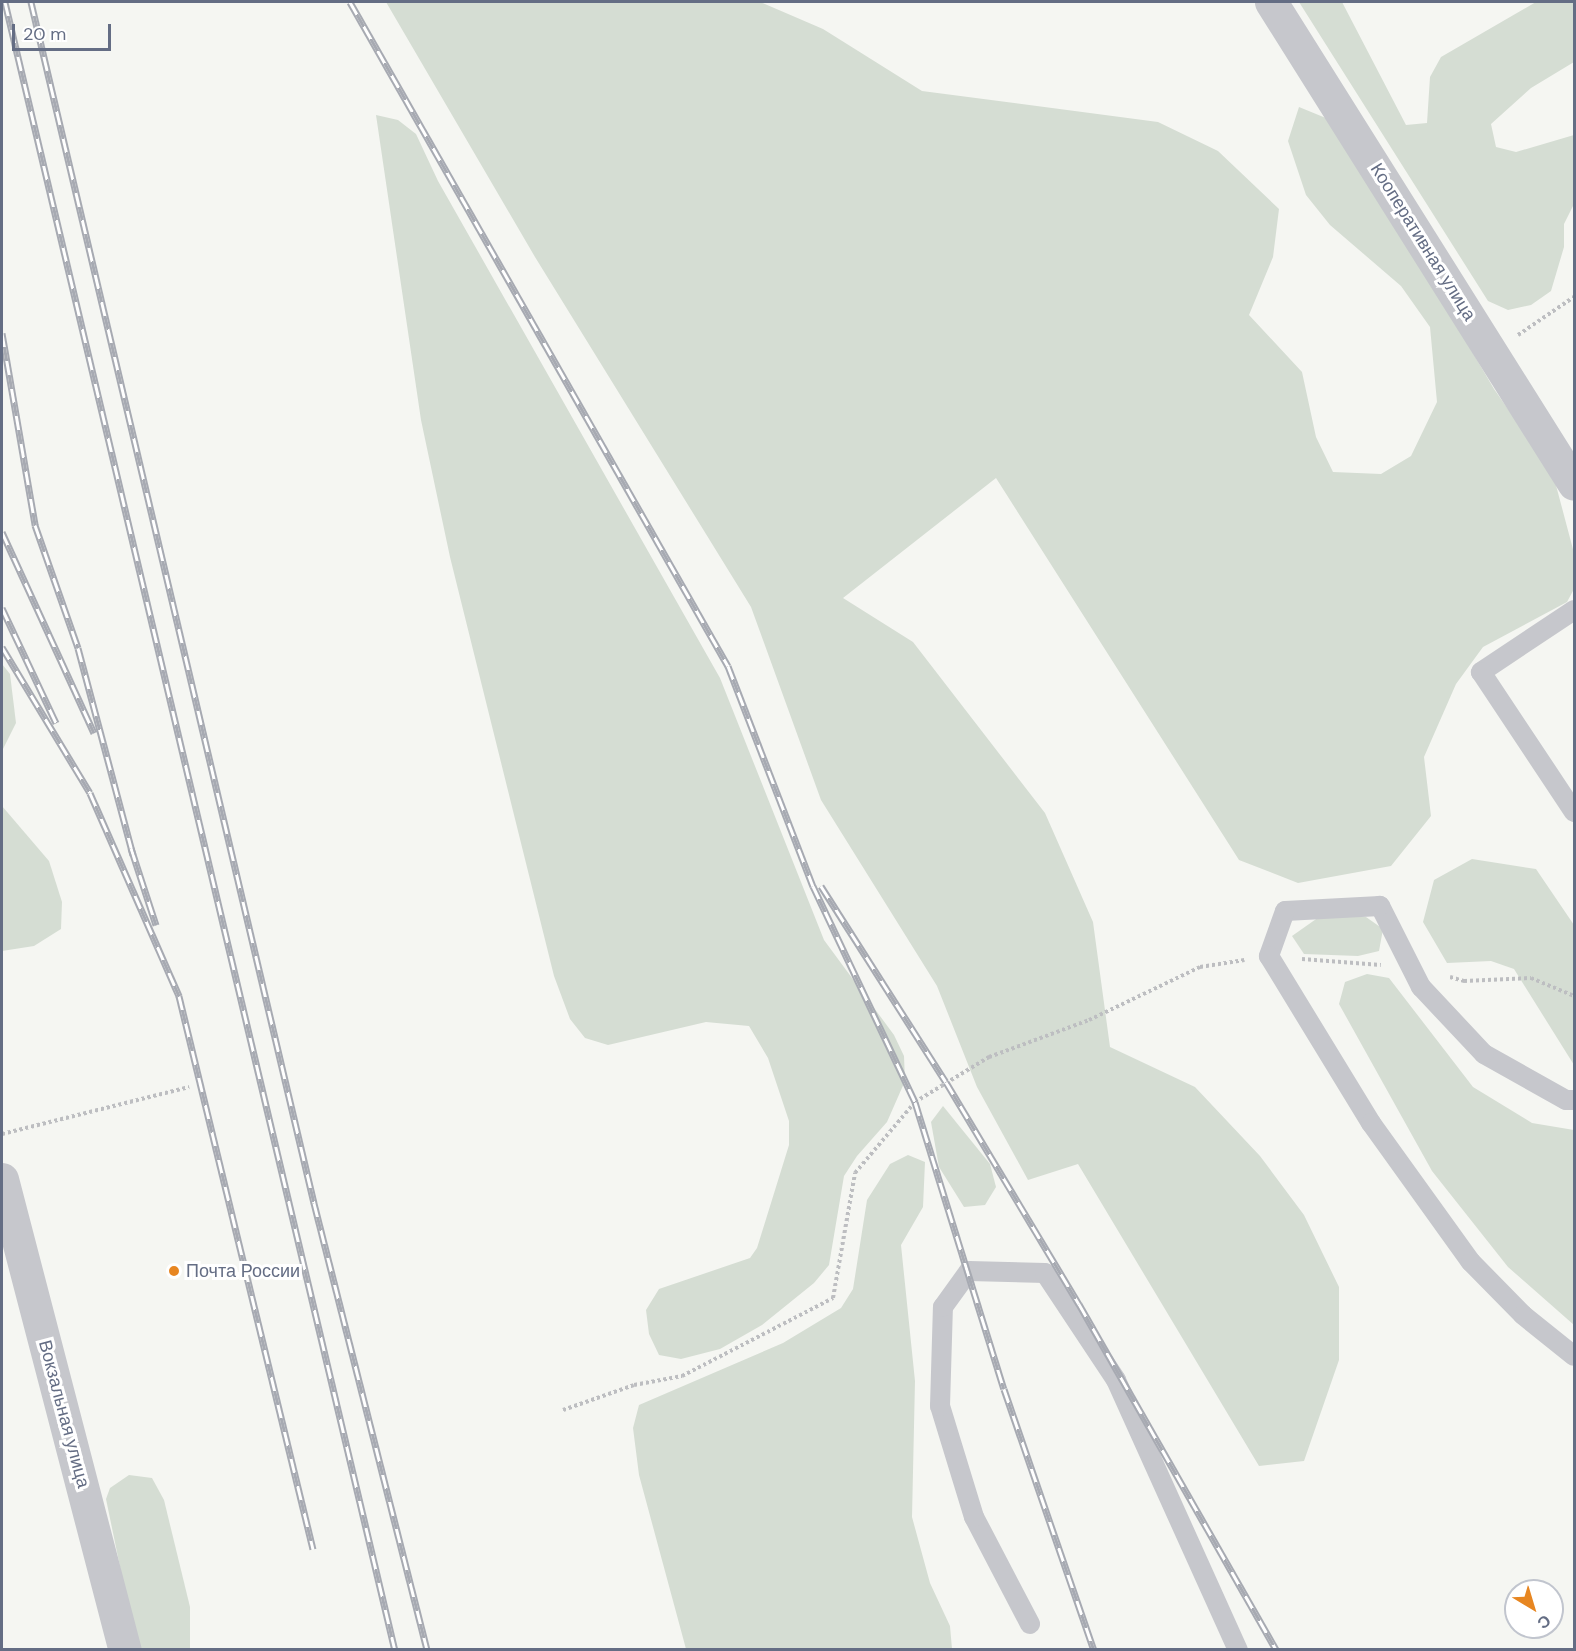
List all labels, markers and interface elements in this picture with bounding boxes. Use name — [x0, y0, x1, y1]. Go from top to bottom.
scale bar — [15, 12, 114, 50]
text: 20 m — [23, 22, 66, 46]
street label: Кооперативная улица — [1366, 159, 1480, 325]
place label: Почта России — [186, 1260, 300, 1282]
marker: Почта России — [167, 1264, 181, 1278]
street label: Вокзальная улица — [34, 1338, 94, 1490]
north arrow — [1504, 1579, 1564, 1639]
text: С — [1533, 1610, 1555, 1634]

